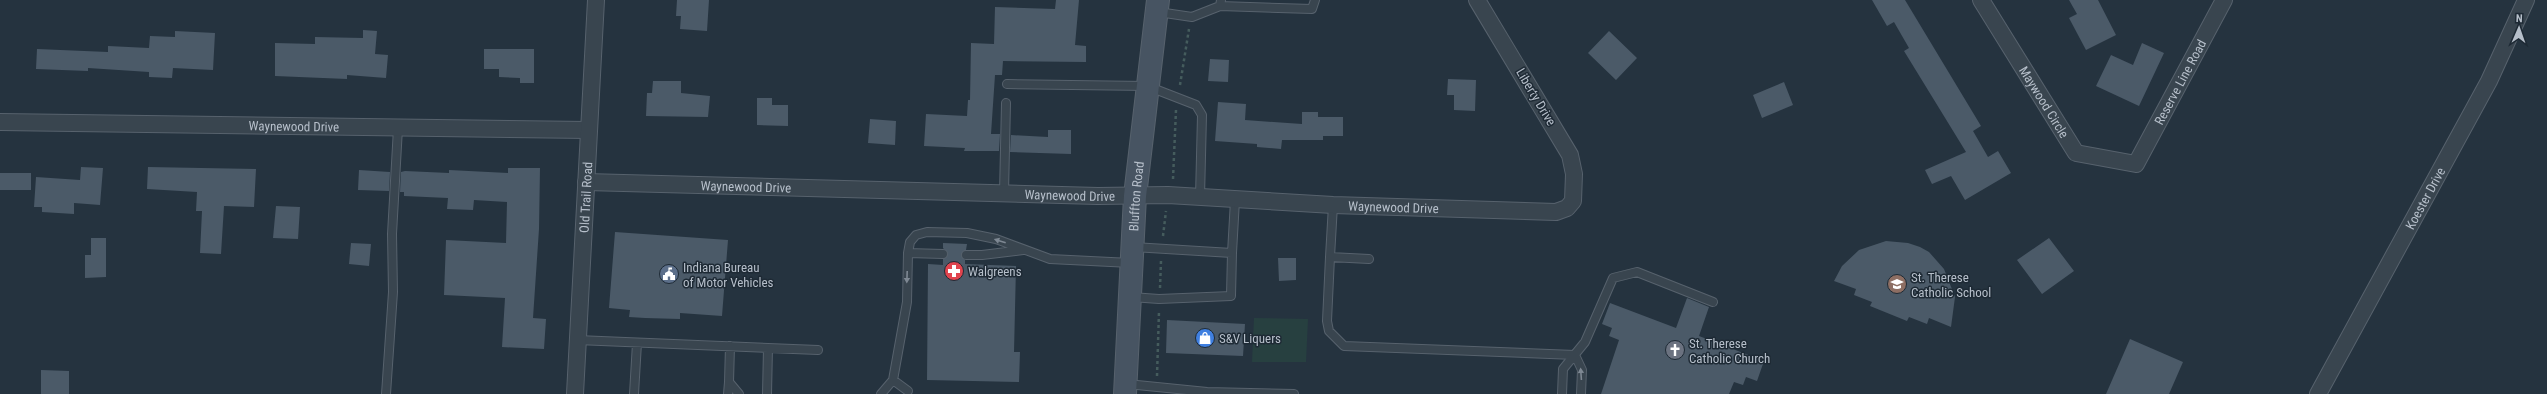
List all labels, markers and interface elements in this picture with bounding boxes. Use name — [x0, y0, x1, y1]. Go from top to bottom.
north arrow — [2499, 8, 2539, 48]
text: N — [2516, 12, 2523, 25]
street label: Reserve Line Road — [2151, 37, 2209, 127]
street label: Maywood Circle — [2016, 63, 2072, 141]
street label: Liberty Drive — [1513, 66, 1559, 128]
street label: Waynewood Drive — [249, 118, 339, 134]
street label: Bluffton Road — [1126, 160, 1147, 232]
street label: Old Trail Road — [576, 161, 595, 233]
street label: Koester Drive — [2402, 165, 2448, 232]
street label: Waynewood Drive — [700, 178, 791, 195]
street label: Waynewood Drive — [1024, 186, 1115, 204]
street label: Waynewood Drive — [1348, 198, 1439, 216]
one-way arrow — [994, 238, 1006, 244]
place label: Indiana Bureau of Motor Vehicles — [683, 260, 774, 290]
pharmacy icon: Walgreens — [943, 260, 965, 282]
public building icon: Indiana Bureau of Motor Vehicles — [658, 263, 680, 285]
place label: Walgreens — [968, 264, 1022, 279]
place label: St. Therese Catholic School — [1911, 270, 1991, 300]
one-way arrow — [904, 271, 911, 283]
school or university icon: St. Therese Catholic School — [1886, 273, 1908, 295]
shop icon: S&V Liquers — [1194, 327, 1216, 349]
place label: S&V Liquers — [1219, 331, 1281, 346]
place label: St. Therese Catholic Church — [1689, 336, 1770, 366]
church icon: St. Therese Catholic Church — [1664, 339, 1686, 361]
one-way arrow — [1578, 368, 1585, 380]

